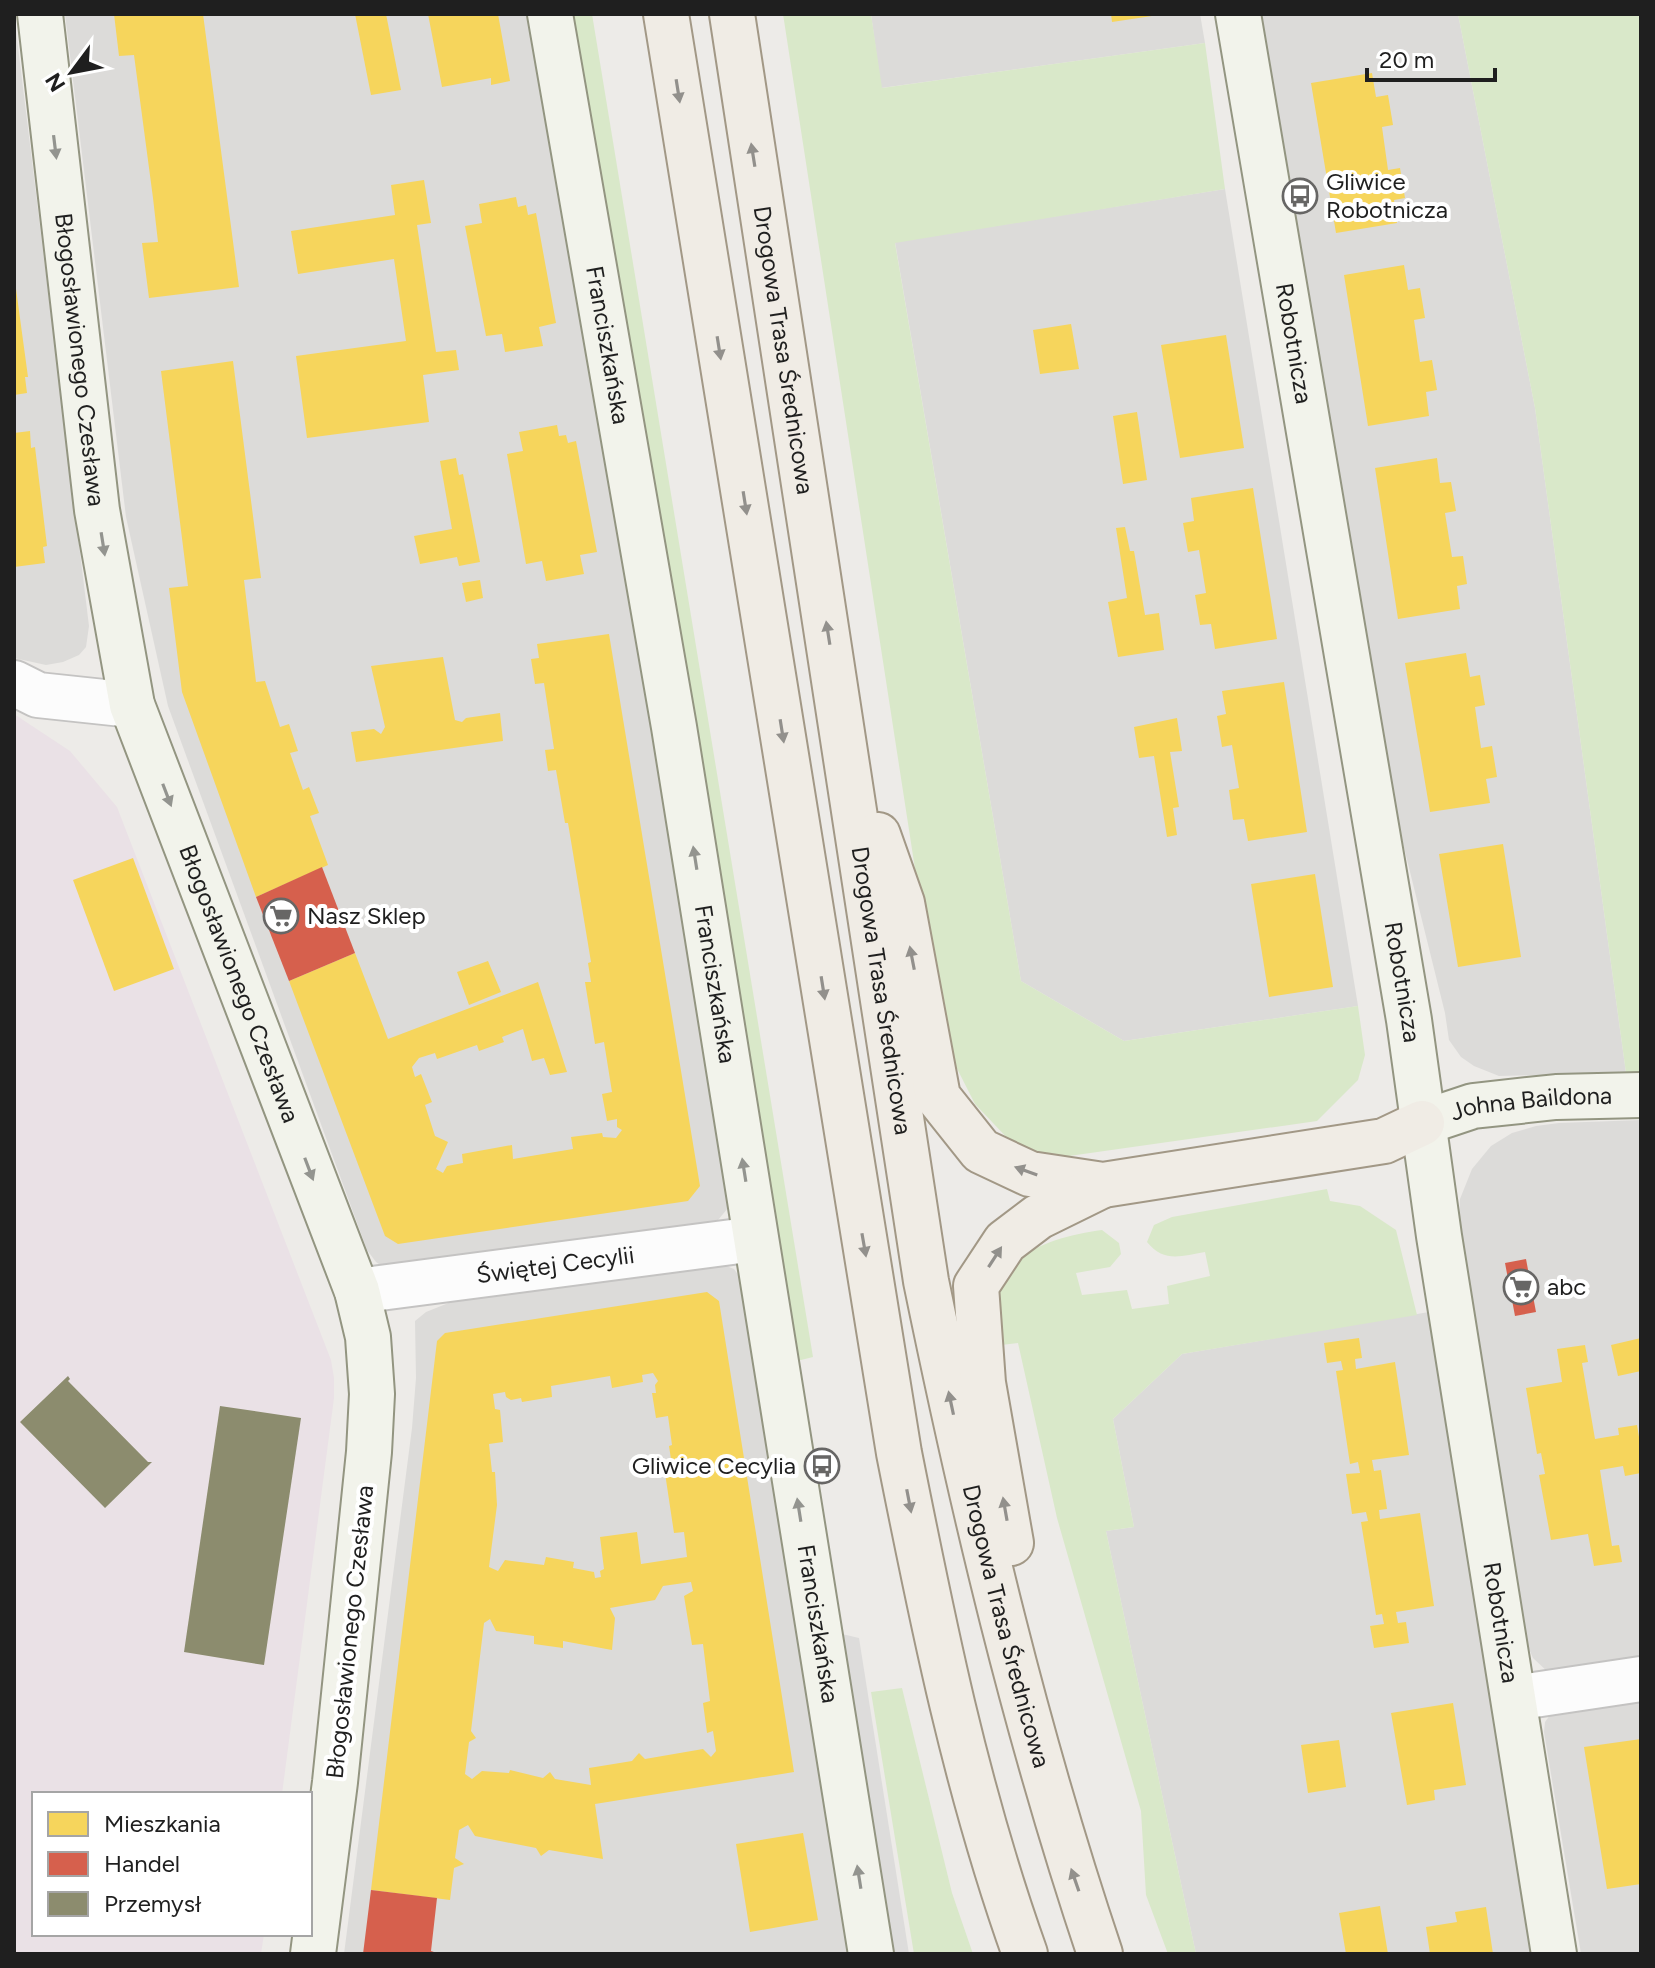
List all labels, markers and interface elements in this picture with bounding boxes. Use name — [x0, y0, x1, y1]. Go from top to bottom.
north arrow — [32, 32, 112, 112]
scale bar — [1367, 32, 1495, 82]
text: 20 m — [1379, 45, 1434, 74]
text: N — [40, 68, 71, 97]
one-way arrow — [672, 79, 685, 104]
one-way arrow — [49, 135, 62, 160]
one-way arrow — [746, 142, 759, 167]
place label: Gliwice Robotnicza — [1326, 167, 1448, 224]
bus stop icon: Gliwice Robotnicza — [1281, 177, 1319, 215]
street label: Drogowa Trasa Średnicowa — [748, 204, 820, 496]
street label: Błogosławionego Czesława — [49, 211, 111, 508]
street label: Franciszkańska — [580, 264, 636, 426]
street label: Robotnicza — [1270, 281, 1319, 406]
one-way arrow — [714, 336, 726, 361]
one-way arrow — [739, 491, 751, 516]
one-way arrow — [97, 532, 110, 557]
one-way arrow — [821, 620, 833, 645]
one-way arrow — [776, 719, 789, 744]
one-way arrow — [161, 783, 174, 807]
street label: Błogosławionego Czesława — [173, 841, 306, 1127]
street label: Drogowa Trasa Średnicowa — [846, 844, 918, 1137]
one-way arrow — [688, 845, 701, 870]
supermarket icon: Nasz Sklep — [262, 897, 300, 935]
place label: Nasz Sklep — [307, 901, 426, 930]
street label: Franciszkańska — [689, 903, 743, 1065]
street label: Robotnicza — [1379, 919, 1427, 1044]
one-way arrow — [906, 945, 918, 970]
one-way arrow — [817, 976, 830, 1001]
street label: Johna Baildona — [1446, 1081, 1612, 1127]
one-way arrow — [303, 1157, 316, 1181]
one-way arrow — [737, 1157, 750, 1182]
one-way arrow — [1014, 1164, 1038, 1177]
one-way arrow — [859, 1233, 871, 1258]
street label: Świętej Cecylii — [475, 1240, 636, 1289]
one-way arrow — [987, 1246, 1002, 1268]
supermarket icon: abc — [1502, 1268, 1540, 1306]
place label: abc — [1547, 1272, 1586, 1301]
one-way arrow — [944, 1391, 957, 1416]
bus stop icon: Gliwice Cecylia — [803, 1447, 841, 1485]
place label: Gliwice Cecylia — [632, 1451, 796, 1480]
street label: Drogowa Trasa Średnicowa — [957, 1481, 1057, 1771]
street label: Błogosławionego Czesława — [320, 1484, 379, 1780]
one-way arrow — [903, 1489, 915, 1514]
one-way arrow — [793, 1497, 805, 1522]
one-way arrow — [998, 1497, 1011, 1522]
street label: Franciszkańska — [791, 1542, 845, 1705]
street label: Robotnicza — [1477, 1560, 1525, 1685]
legend — [32, 1792, 312, 1936]
text: Mieszkania — [104, 1809, 221, 1838]
text: Handel — [104, 1849, 180, 1878]
one-way arrow — [852, 1864, 865, 1889]
one-way arrow — [1069, 1868, 1081, 1892]
text: Przemysł — [104, 1889, 202, 1918]

